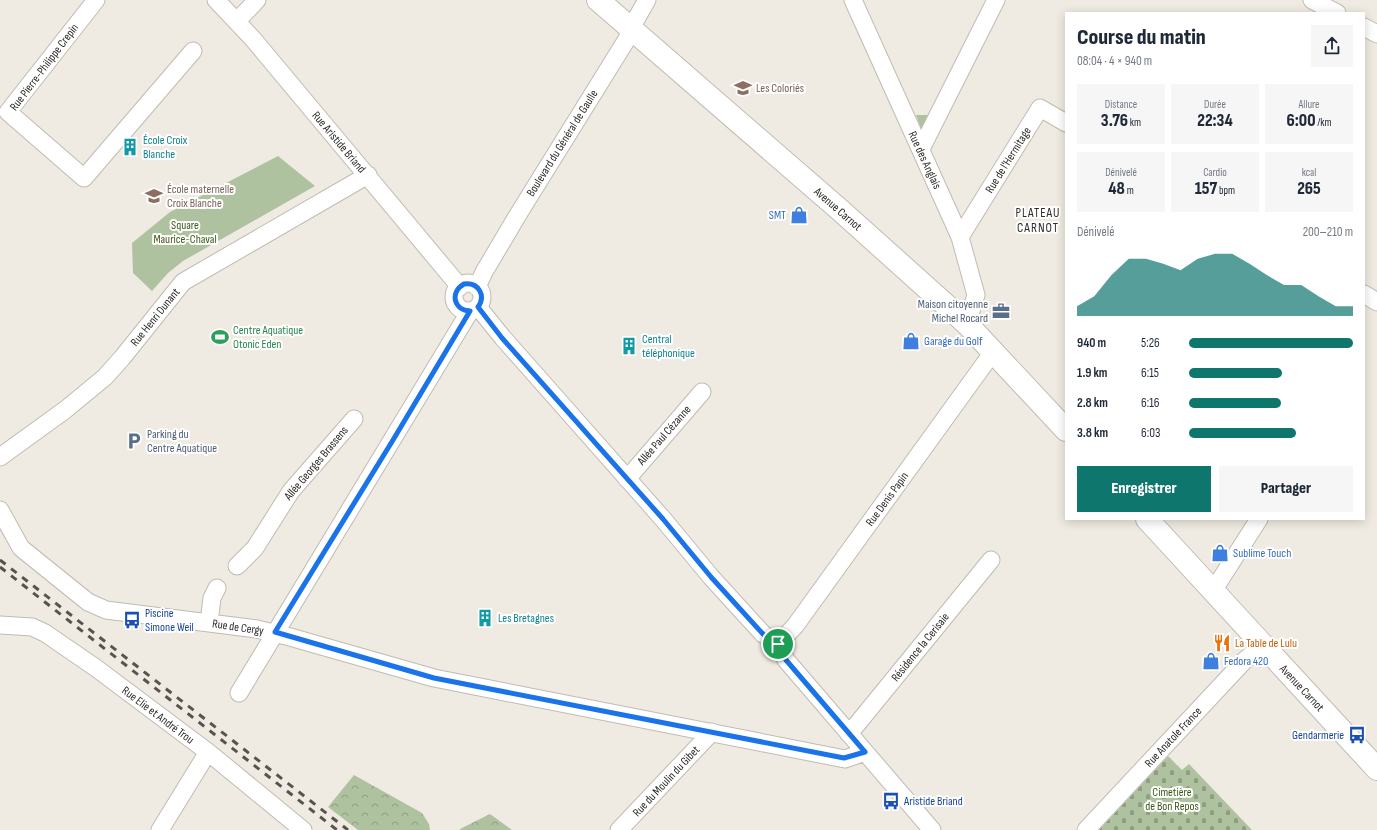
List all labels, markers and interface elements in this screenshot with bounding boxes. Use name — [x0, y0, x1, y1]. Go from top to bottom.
street label: Rue Pierre-Philippe Crepin — [7, 21, 82, 114]
text: Course du matin — [1077, 24, 1206, 51]
button: share — [1311, 25, 1353, 67]
text: 08:04 · 4 × 940 m — [1077, 53, 1152, 69]
school or university icon: Les Coloriés — [733, 78, 753, 98]
place label: Les Coloriés — [756, 81, 804, 96]
street label: Boulevard du Général de Gaulle — [524, 87, 601, 199]
text: Distance — [1105, 98, 1137, 111]
text: Durée — [1204, 98, 1226, 111]
text: Allure — [1299, 98, 1319, 111]
street label: Rue Aristide Briand — [308, 108, 369, 176]
text: 3.76 — [1101, 111, 1128, 131]
text: 22:34 — [1197, 111, 1233, 131]
text: 6:00 — [1286, 111, 1315, 131]
text: km — [1128, 116, 1141, 129]
text: /km — [1315, 116, 1332, 129]
street label: Rue de l'Hermitage — [982, 124, 1035, 196]
street label: Rue des Anglais — [905, 129, 944, 191]
place label: École Croix Blanche — [143, 133, 188, 162]
building icon: École Croix Blanche — [120, 137, 140, 157]
text: Dénivelé — [1105, 166, 1137, 179]
text: Cardio — [1203, 166, 1227, 179]
text: kcal — [1302, 166, 1316, 179]
text: 48 — [1108, 179, 1125, 199]
text: 157 — [1195, 179, 1217, 199]
text: 265 — [1297, 179, 1321, 199]
place label: École maternelle Croix Blanche — [167, 182, 234, 211]
street label: Avenue Carnot — [810, 184, 865, 235]
text: m — [1125, 184, 1134, 197]
text: bpm — [1217, 184, 1235, 197]
school or university icon: École maternelle Croix Blanche — [144, 186, 164, 206]
shop icon: SMT — [789, 205, 809, 225]
district label: PLATEAU CARNOT — [1016, 205, 1060, 236]
place label: SMT — [769, 208, 786, 223]
park label: Square Maurice-Chaval — [153, 218, 217, 247]
text: Dénivelé — [1077, 224, 1114, 240]
text: 200–210 m — [1303, 224, 1353, 240]
street label: Rue Henri Dunant — [127, 285, 184, 349]
place label: Maison citoyenne Michel Rocard — [918, 297, 988, 326]
office icon: Maison citoyenne Michel Rocard — [991, 301, 1011, 321]
place label: Centre Aquatique Otonic Eden — [233, 323, 303, 352]
sports icon: Centre Aquatique Otonic Eden — [210, 327, 230, 347]
shop icon: Garage du Golf — [901, 331, 921, 351]
place label: Central téléphonique — [642, 332, 695, 361]
place label: Garage du Golf — [924, 334, 983, 349]
text: 940 m — [1077, 335, 1106, 351]
text: 5:26 — [1141, 335, 1160, 351]
building icon: Central téléphonique — [619, 336, 639, 356]
text: 1.9 km — [1077, 365, 1108, 381]
text: 6:15 — [1141, 365, 1159, 381]
text: 2.8 km — [1077, 395, 1108, 411]
text: 6:16 — [1141, 395, 1159, 411]
street label: Allée Paul Cézanne — [634, 402, 695, 469]
street label: Allée Georges Brassens — [280, 423, 352, 504]
text: 3.8 km — [1077, 425, 1108, 441]
text: 6:03 — [1141, 425, 1160, 441]
place label: Parking du Centre Aquatique — [147, 427, 217, 456]
parking icon: Parking du Centre Aquatique — [124, 431, 144, 451]
button: Enregistrer — [1077, 466, 1211, 512]
button: Partager — [1219, 466, 1353, 512]
street label: Rue Denis Papin — [863, 469, 912, 529]
shop icon: Sublime Touch — [1210, 543, 1230, 563]
place label: Sublime Touch — [1233, 546, 1291, 561]
place label: Piscine Simone Weil — [145, 606, 194, 635]
building icon: Les Bretagnes — [475, 608, 495, 628]
bus stop icon: Piscine Simone Weil — [122, 610, 142, 630]
street label: Résidence la Cerisaie — [888, 610, 953, 685]
place label: Les Bretagnes — [498, 611, 554, 626]
street label: Rue de Cergy — [211, 616, 265, 639]
pin — [761, 627, 795, 661]
icon: arrive — [767, 633, 789, 655]
restaurant icon: La Table de Lulu — [1212, 633, 1232, 653]
place label: La Table de Lulu — [1235, 636, 1297, 651]
shop icon: Fedora 420 — [1201, 651, 1221, 671]
place label: Fedora 420 — [1224, 654, 1268, 669]
street label: Avenue Carnot — [1275, 661, 1327, 715]
street label: Rue Elie et André Trou — [119, 683, 197, 747]
street label: Rue Anatole France — [1142, 704, 1205, 771]
bus stop icon: Gendarmerie — [1347, 725, 1367, 745]
place label: Gendarmerie — [1292, 728, 1344, 743]
street label: Rue du Moulin du Gibet — [630, 742, 703, 820]
park label: Cimetière de Bon Repos — [1145, 785, 1199, 814]
bus stop icon: Aristide Briand — [881, 791, 901, 811]
place label: Aristide Briand — [903, 794, 963, 809]

